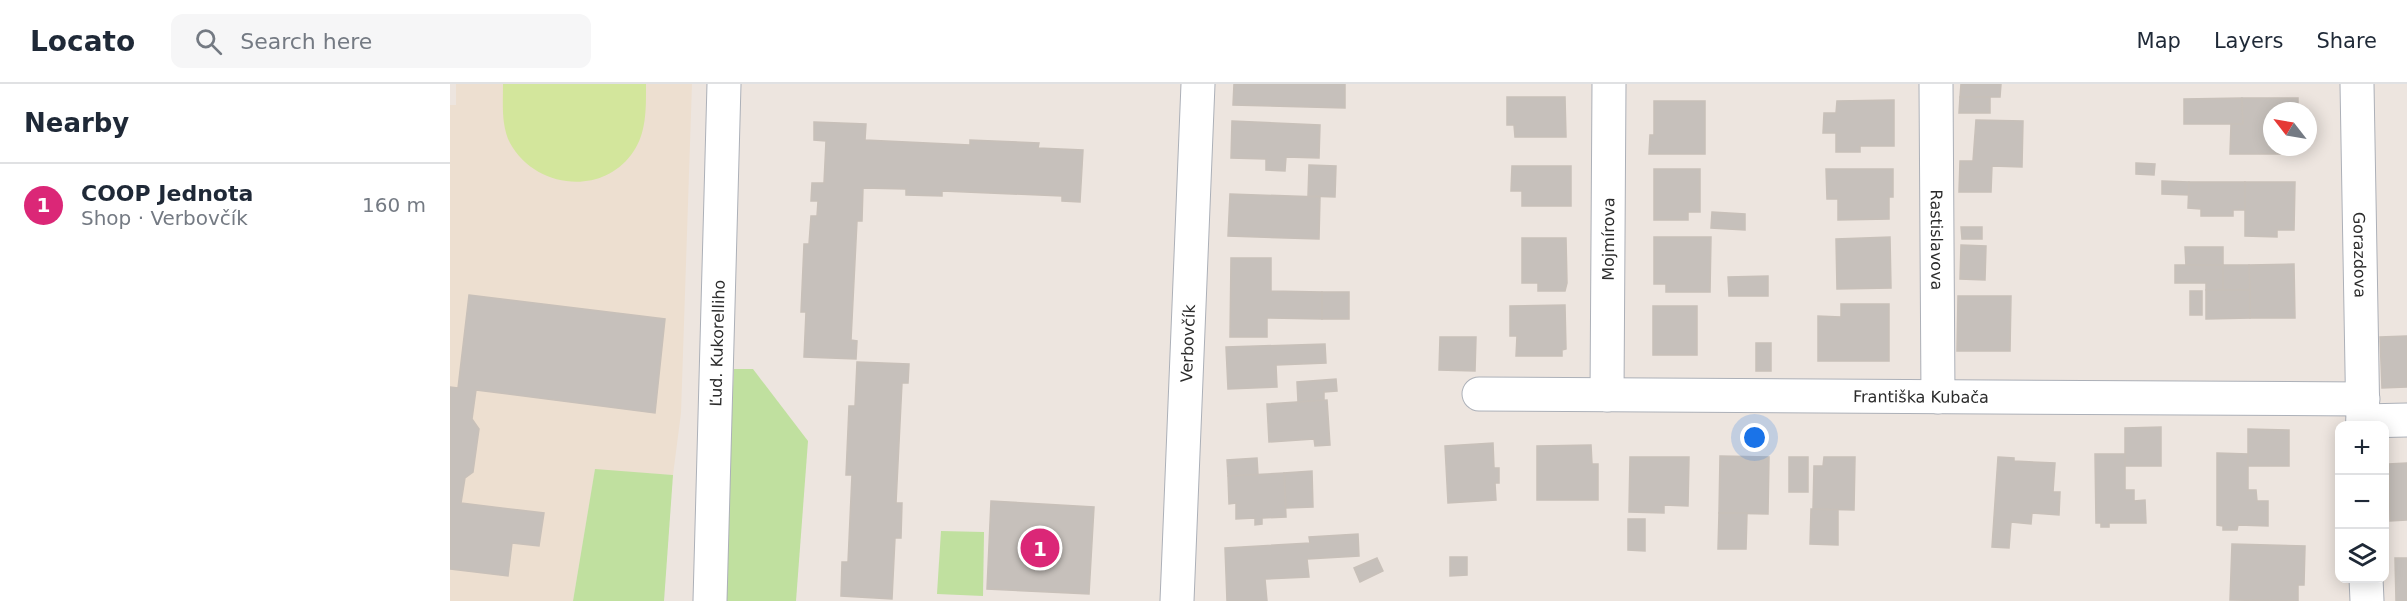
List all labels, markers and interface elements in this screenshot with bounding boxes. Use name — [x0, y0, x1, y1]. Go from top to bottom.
search box — [171, 14, 591, 68]
text: Locato — [30, 25, 135, 58]
icon: search — [192, 25, 225, 58]
text: Search here — [240, 29, 372, 54]
text: Map — [2137, 29, 2181, 53]
text: Layers — [2214, 29, 2283, 53]
text: Share — [2316, 29, 2377, 53]
north arrow — [2263, 102, 2317, 156]
text: Nearby — [24, 108, 129, 138]
text: COOP Jednota — [81, 181, 253, 206]
street label: Rastislavova — [1927, 190, 1947, 290]
text: 1 — [37, 193, 50, 217]
text: 160 m — [362, 193, 426, 217]
street label: Mojmírova — [1598, 197, 1618, 281]
text: Shop · Verbovčík — [81, 206, 248, 230]
street label: Gorazdova — [2350, 212, 2370, 298]
street label: Ľud. Kukorelliho — [706, 279, 728, 407]
street label: Verbovčík — [1176, 303, 1199, 383]
street label: Františka Kubača — [1853, 387, 1989, 406]
map controls — [2335, 421, 2389, 583]
button: + — [2335, 421, 2389, 475]
your location — [1740, 423, 1769, 452]
button: − — [2335, 475, 2389, 529]
pin: 1 — [1020, 526, 1060, 570]
button: layers — [2335, 529, 2389, 583]

